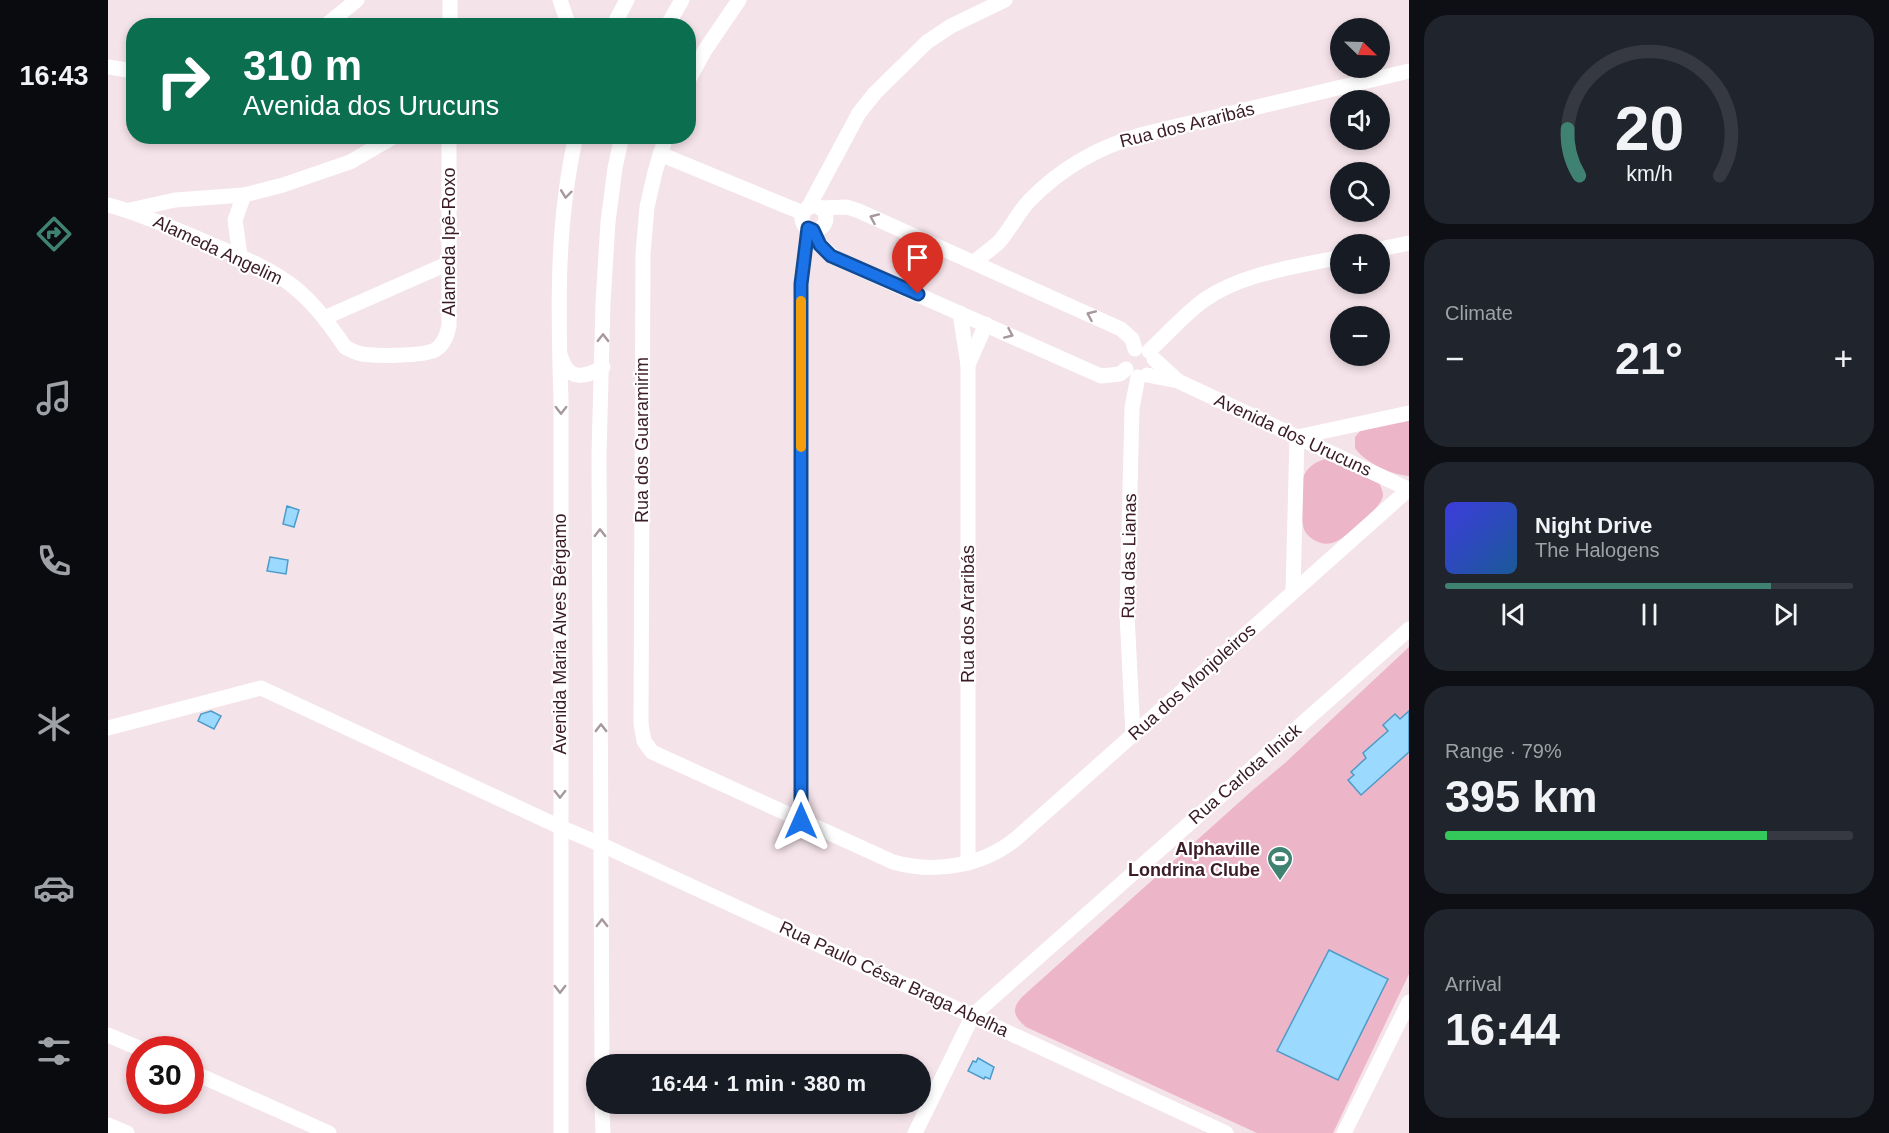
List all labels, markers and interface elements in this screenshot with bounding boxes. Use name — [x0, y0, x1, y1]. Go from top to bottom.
north arrow — [1330, 18, 1390, 78]
map controls — [1330, 18, 1390, 366]
icon: right — [144, 42, 222, 120]
text: 310 m — [243, 42, 362, 89]
text: 16:43 — [19, 61, 89, 91]
button: sound — [1330, 90, 1390, 150]
text: Avenida dos Urucuns — [243, 91, 499, 121]
text: 20 — [1614, 94, 1684, 163]
street label: Rua dos Araribás — [1118, 99, 1256, 151]
button: search — [1330, 162, 1390, 222]
text: km/h — [1626, 163, 1672, 187]
street label: Alameda Ipê-Roxo — [439, 167, 459, 317]
one-way arrow — [560, 189, 573, 199]
street label: Alameda Angelim — [150, 211, 286, 289]
icon: directions — [33, 213, 75, 255]
one-way arrow — [870, 213, 881, 225]
pin — [892, 232, 943, 294]
button: + — [1330, 234, 1390, 294]
icon: arrive — [901, 241, 934, 274]
text: Climate — [1445, 302, 1513, 324]
button: − — [1330, 306, 1390, 366]
one-way arrow — [1086, 311, 1097, 323]
one-way arrow — [1002, 327, 1013, 339]
one-way arrow — [597, 333, 609, 342]
text: 21° — [1615, 333, 1683, 384]
text: − — [1445, 340, 1464, 377]
text: + — [1834, 340, 1853, 377]
street label: Rua dos Guaramirim — [632, 357, 652, 523]
icon: music — [33, 377, 75, 419]
street label: Avenida dos Urucuns — [1211, 390, 1375, 480]
one-way arrow — [555, 405, 567, 414]
street label: Rua das Lianas — [1118, 493, 1140, 619]
text: Night Drive — [1535, 513, 1652, 538]
street label: Avenida Maria Alves Bérgamo — [550, 514, 570, 754]
one-way arrow — [594, 528, 606, 537]
text: The Halogens — [1535, 539, 1660, 561]
icon: phone — [33, 540, 75, 582]
street label: Rua dos Araribás — [958, 545, 978, 683]
icon: previous — [1497, 598, 1530, 631]
icon: pause — [1633, 598, 1666, 631]
icon: next — [1769, 598, 1802, 631]
street label: Rua dos Monjoleiros — [1124, 620, 1260, 744]
icon: climate — [33, 703, 75, 745]
street label: Rua Carlota Ilnick — [1185, 719, 1306, 828]
one-way arrow — [595, 723, 607, 732]
text: Range · 79% — [1445, 740, 1562, 762]
text: 395 km — [1445, 771, 1598, 822]
one-way arrow — [554, 789, 566, 798]
position arrow — [769, 789, 833, 853]
place label: Alphaville Londrina Clube — [1128, 839, 1260, 880]
sports icon: Alphaville Londrina Clube — [1265, 844, 1295, 882]
icon: car — [33, 867, 75, 909]
street label: Rua Paulo César Braga Abelha — [776, 917, 1012, 1041]
one-way arrow — [596, 918, 608, 927]
text: Arrival — [1445, 973, 1502, 995]
one-way arrow — [554, 984, 566, 993]
text: 16:44 — [1445, 1004, 1560, 1055]
icon: filters — [33, 1030, 75, 1072]
speed limit sign: 30 — [126, 1036, 204, 1114]
text: 16:44 · 1 min · 380 m — [651, 1071, 866, 1096]

